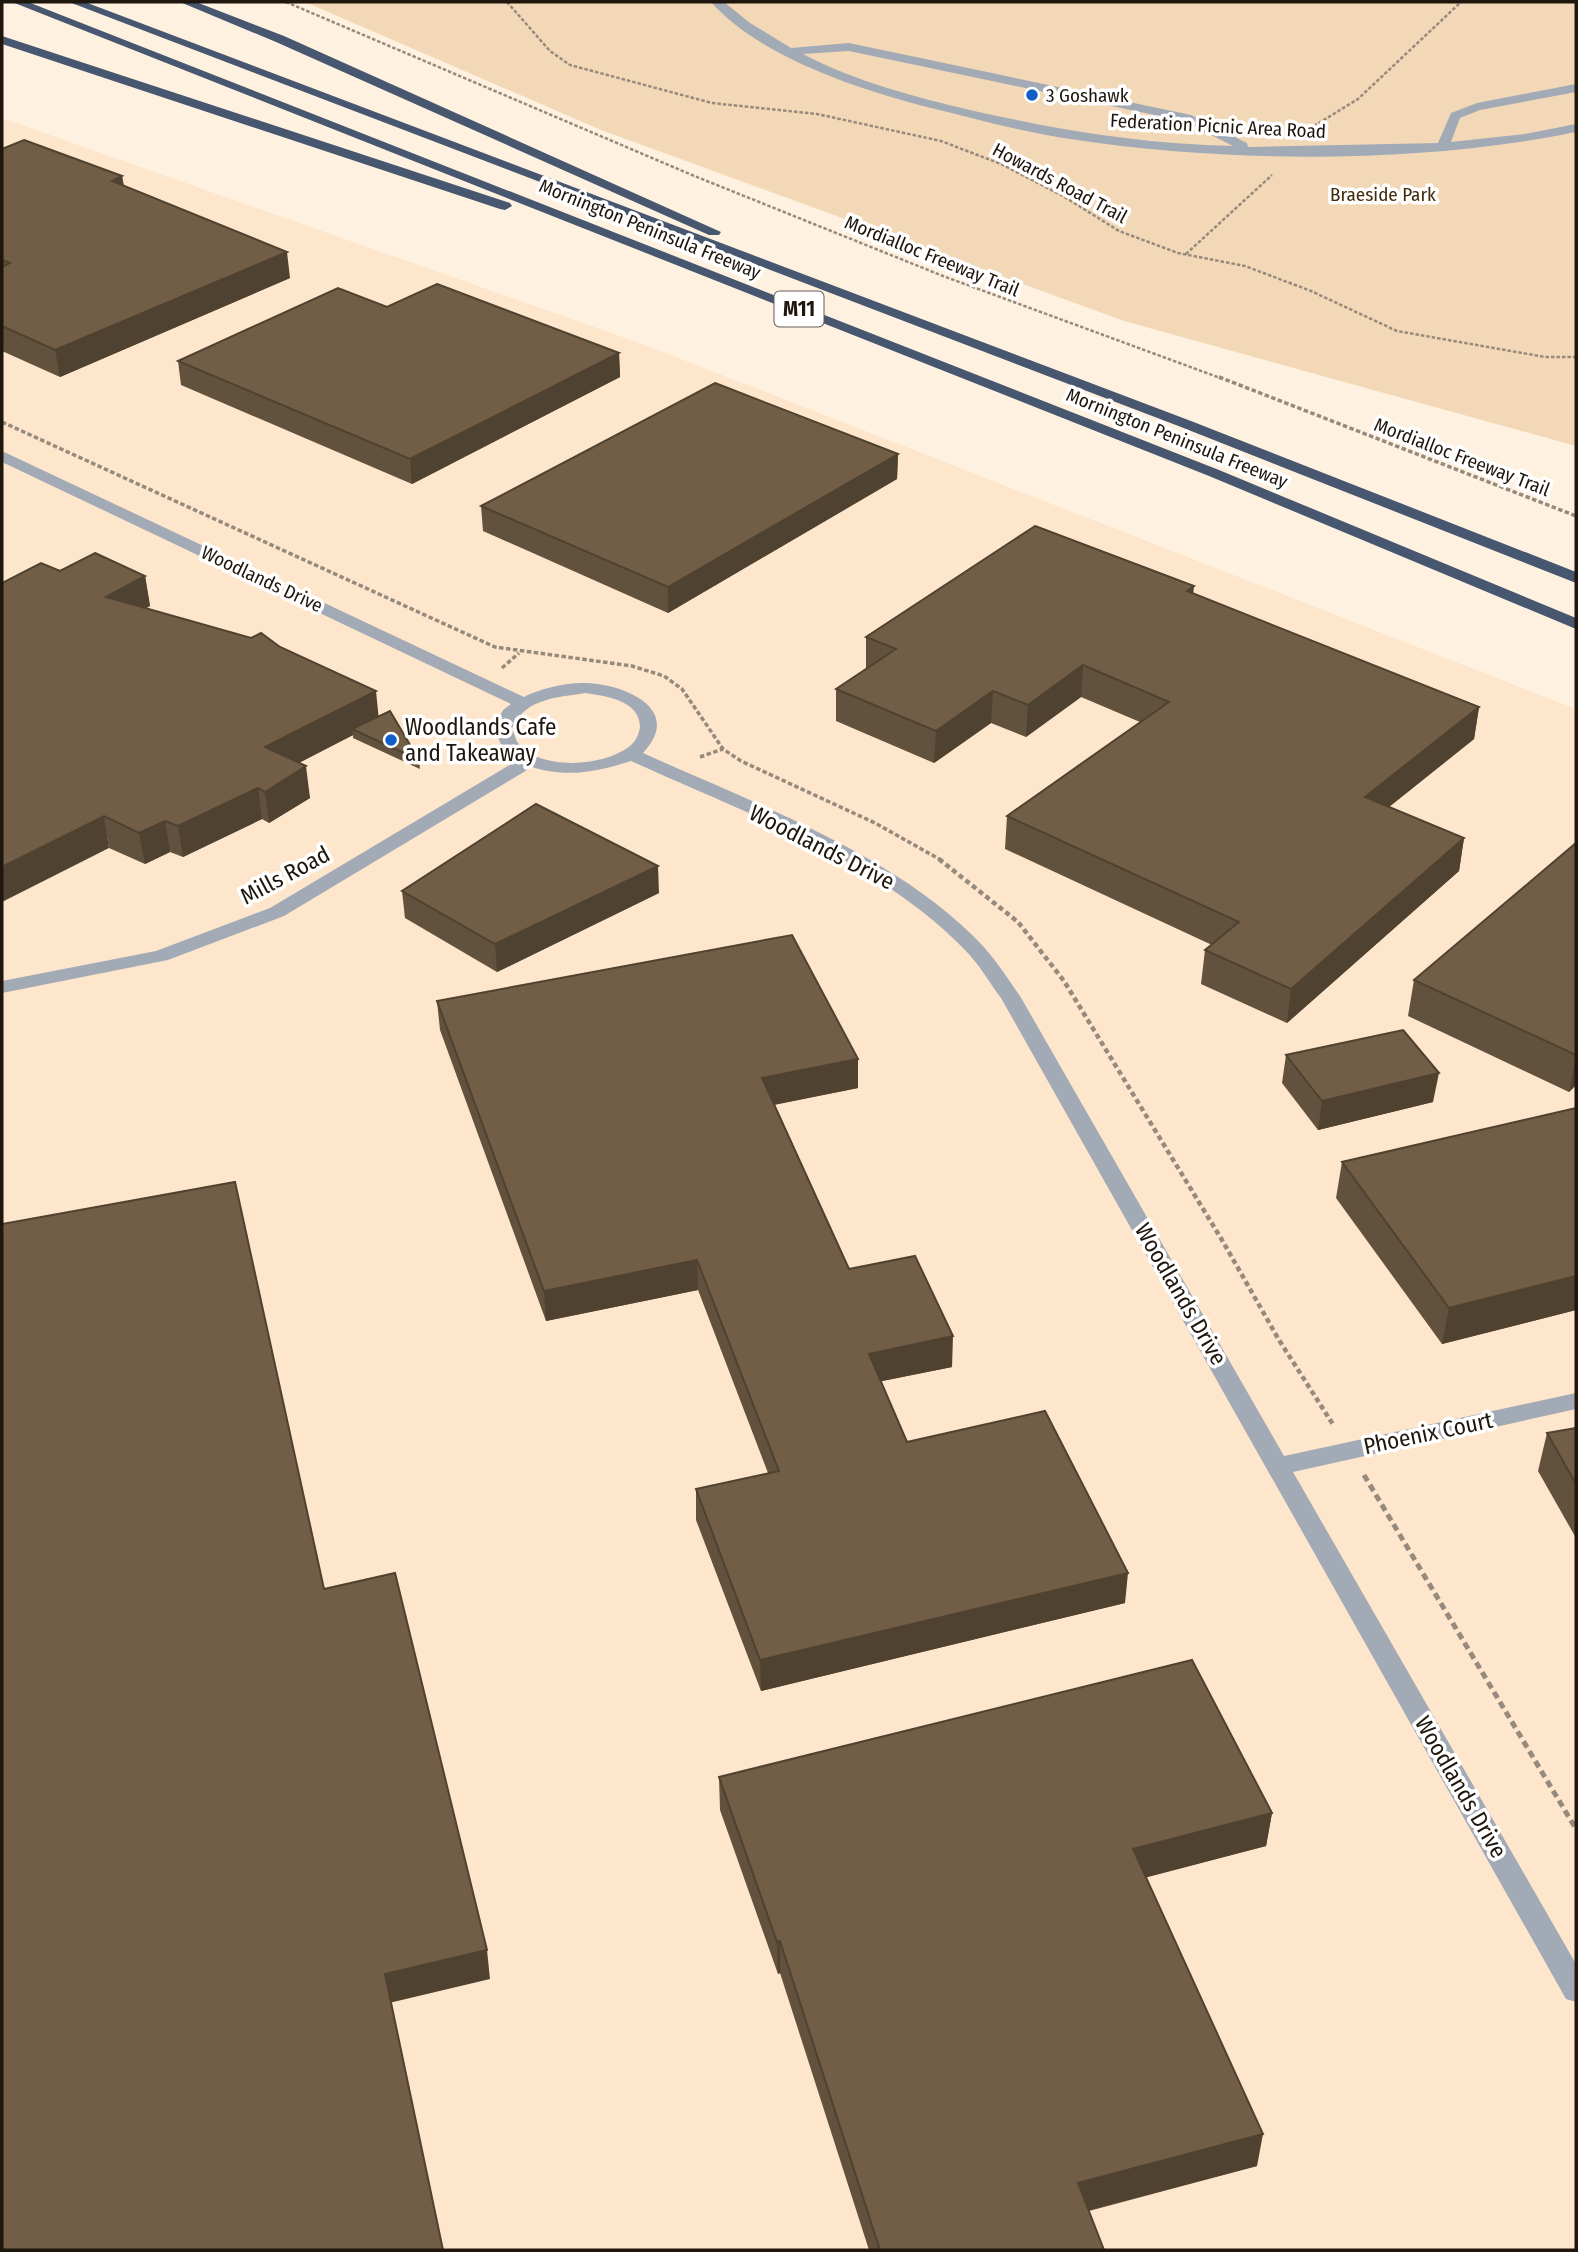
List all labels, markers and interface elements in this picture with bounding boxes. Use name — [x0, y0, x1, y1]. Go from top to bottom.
place label: 3 Goshawk — [1046, 84, 1129, 107]
marker: 3 Goshawk — [1024, 87, 1040, 103]
street label: Federation Picnic Area Road — [1109, 109, 1327, 143]
street label: Howards Road Trail — [989, 138, 1131, 228]
street label: Mornington Peninsula Freeway — [536, 174, 765, 284]
park label: Braeside Park — [1330, 183, 1436, 206]
street label: Mordialloc Freeway Trail — [841, 210, 1023, 302]
road number: M11 — [774, 292, 824, 326]
street label: Mornington Peninsula Freeway — [1063, 383, 1292, 493]
street label: Mordialloc Freeway Trail — [1371, 413, 1553, 501]
street label: Woodlands Drive — [198, 541, 326, 617]
place label: Woodlands Cafe and Takeaway — [405, 713, 556, 767]
marker: Woodlands Cafe and Takeaway — [383, 732, 399, 748]
street label: Woodlands Drive — [745, 798, 899, 896]
street label: Mills Road — [236, 840, 334, 910]
street label: Woodlands Drive — [1129, 1218, 1233, 1370]
street label: Phoenix Court — [1361, 1406, 1496, 1460]
street label: Woodlands Drive — [1409, 1711, 1513, 1863]

